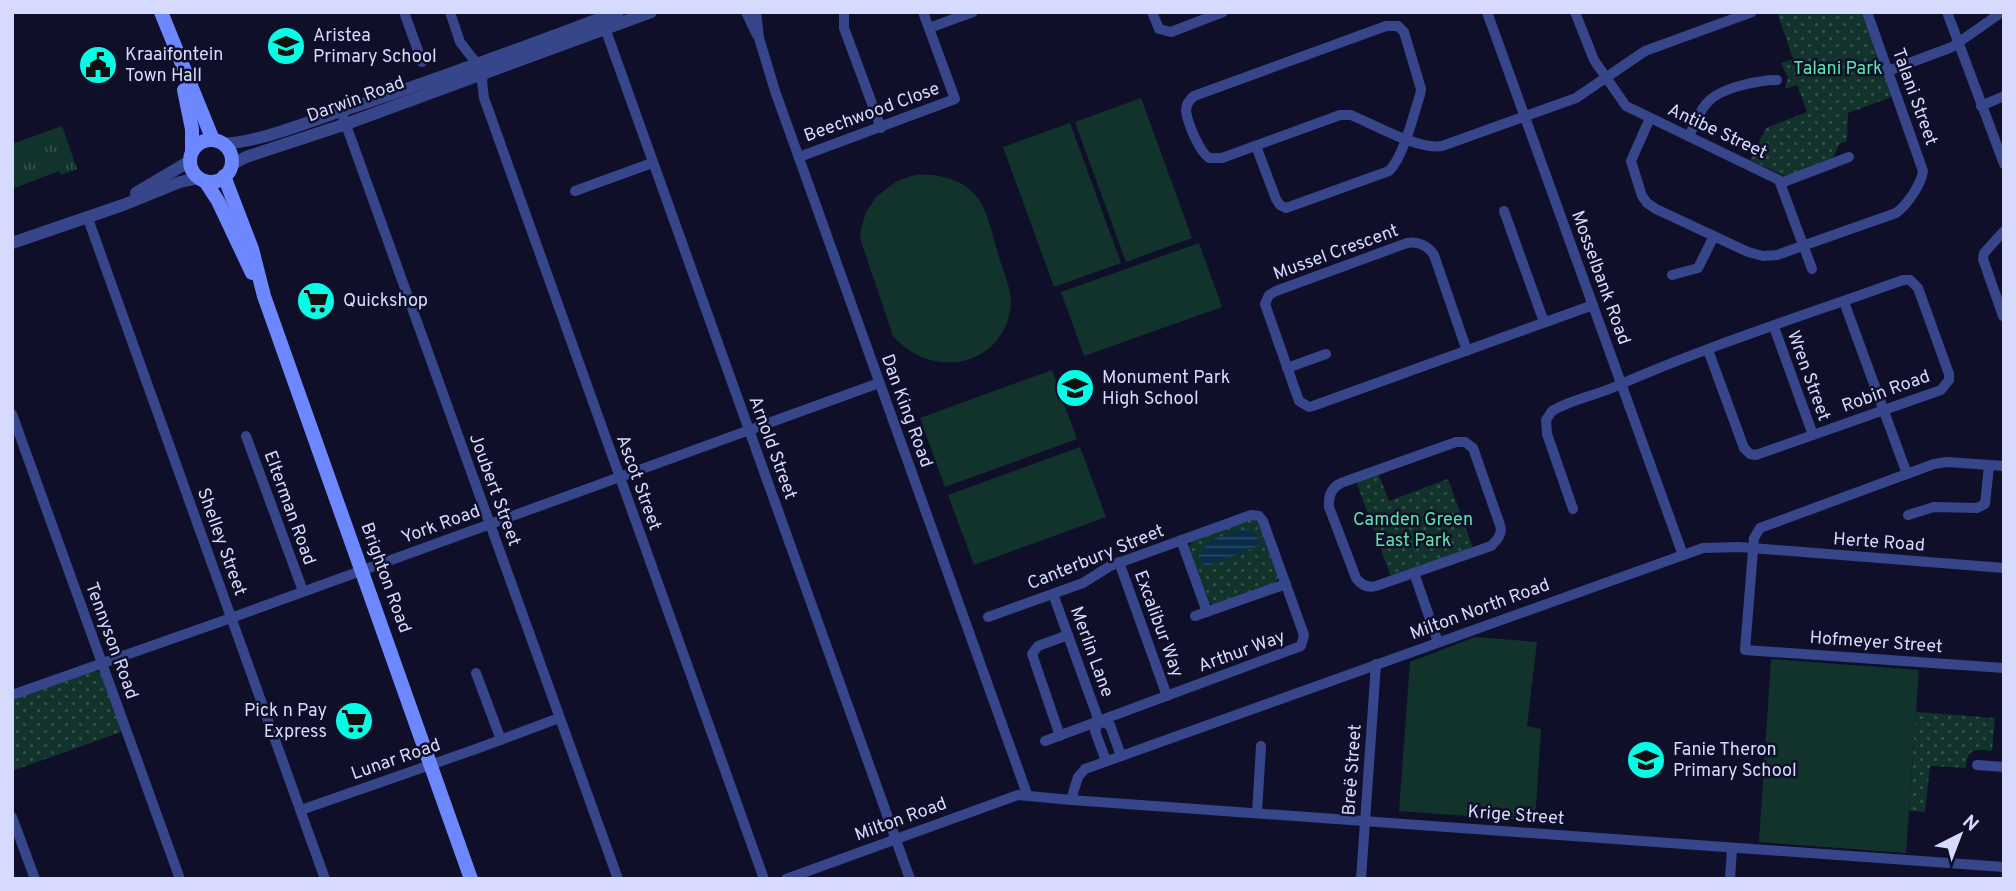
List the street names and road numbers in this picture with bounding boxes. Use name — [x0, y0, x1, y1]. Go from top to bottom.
street label: Talani Street — [1886, 45, 1942, 149]
street label: Darwin Road — [304, 72, 408, 128]
street label: Beechwood Close — [801, 78, 943, 148]
street label: Antibe Street — [1664, 99, 1770, 165]
street label: Mosselbank Road — [1565, 208, 1635, 348]
street label: Mussel Crescent — [1270, 220, 1402, 286]
street label: Wren Street — [1781, 328, 1835, 424]
street label: Dan King Road — [875, 351, 937, 471]
street label: Robin Road — [1839, 365, 1933, 419]
street label: Arnold Street — [743, 393, 801, 503]
street label: Joubert Street — [463, 431, 525, 549]
street label: Ascot Street — [610, 432, 666, 534]
street label: Elterman Road — [258, 448, 320, 568]
street label: Shelley Street — [191, 485, 251, 599]
street label: York Road — [398, 500, 484, 550]
street label: Brighton Road — [354, 520, 416, 636]
street label: Canterbury Street — [1024, 520, 1168, 596]
street label: Herte Road — [1832, 528, 1926, 558]
street label: Excalibur Way — [1128, 567, 1188, 681]
street label: Milton North Road — [1407, 574, 1553, 646]
street label: Tennyson Road — [79, 579, 143, 703]
street label: Merlin Lane — [1064, 604, 1118, 700]
street label: Arthur Way — [1195, 626, 1289, 678]
street label: Hofmeyer Street — [1809, 627, 1943, 659]
street label: Breë Street — [1338, 723, 1368, 817]
street label: Lunar Road — [348, 734, 444, 786]
street label: Milton Road — [852, 793, 950, 847]
street label: Krige Street — [1467, 801, 1565, 831]

